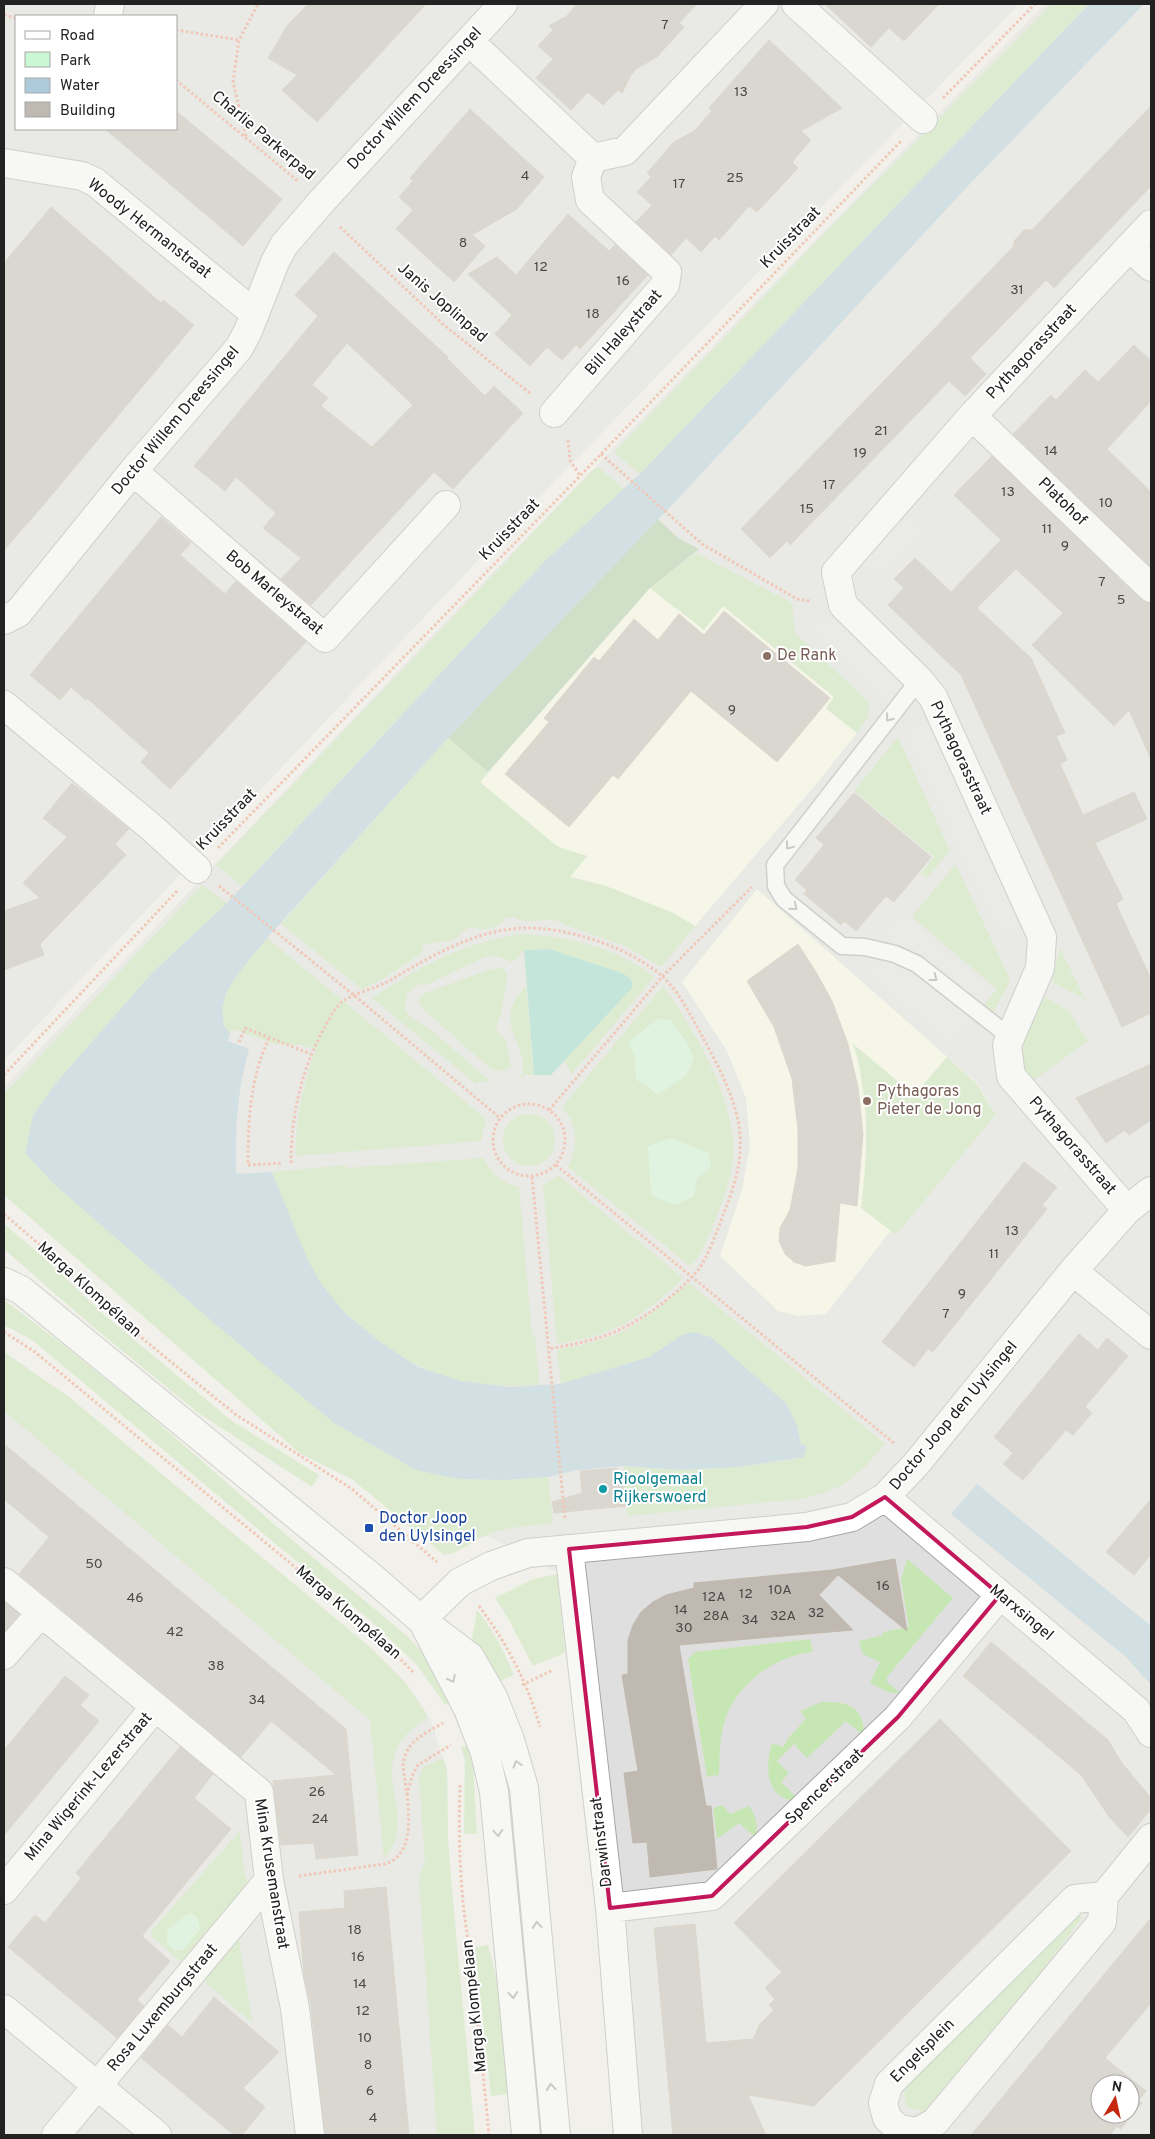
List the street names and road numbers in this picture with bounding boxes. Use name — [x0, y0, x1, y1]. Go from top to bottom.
street label: Doctor Willem Dreessingel — [343, 23, 487, 175]
street label: Charlie Parkerpad — [207, 87, 319, 185]
street label: Woody Hermanstraat — [83, 174, 215, 284]
street label: Kruisstraat — [757, 203, 825, 273]
street label: Janis Joplinpad — [393, 258, 491, 348]
street label: Bill Haleystraat — [581, 286, 667, 380]
street label: Pythagorasstraat — [983, 300, 1081, 404]
street label: Doctor Willem Dreessingel — [108, 342, 244, 500]
street label: Platohof — [1033, 474, 1091, 531]
street label: Kruisstraat — [476, 495, 544, 565]
street label: Bob Marleystraat — [221, 546, 327, 640]
street label: Pythagorasstraat — [925, 698, 995, 818]
street label: Kruisstraat — [193, 785, 261, 855]
street label: Pythagorasstraat — [1024, 1093, 1120, 1199]
street label: Marga Klompélaan — [33, 1238, 145, 1342]
street label: Doctor Joop den Uylsingel — [886, 1337, 1022, 1495]
street label: Marga Klompélaan — [291, 1562, 405, 1664]
street label: Marxsingel — [985, 1580, 1057, 1646]
street label: Mina Wigerink-Lezerstraat — [21, 1709, 157, 1865]
street label: Spencerstraat — [782, 1745, 868, 1829]
street label: Darwinstraat — [587, 1795, 617, 1889]
street label: Mina Krusemanstraat — [249, 1797, 293, 1951]
street label: Marga Klompélaan — [458, 1938, 492, 2074]
street label: Rosa Luxemburgstraat — [104, 1940, 222, 2076]
street label: Engelsplein — [887, 2015, 959, 2087]

